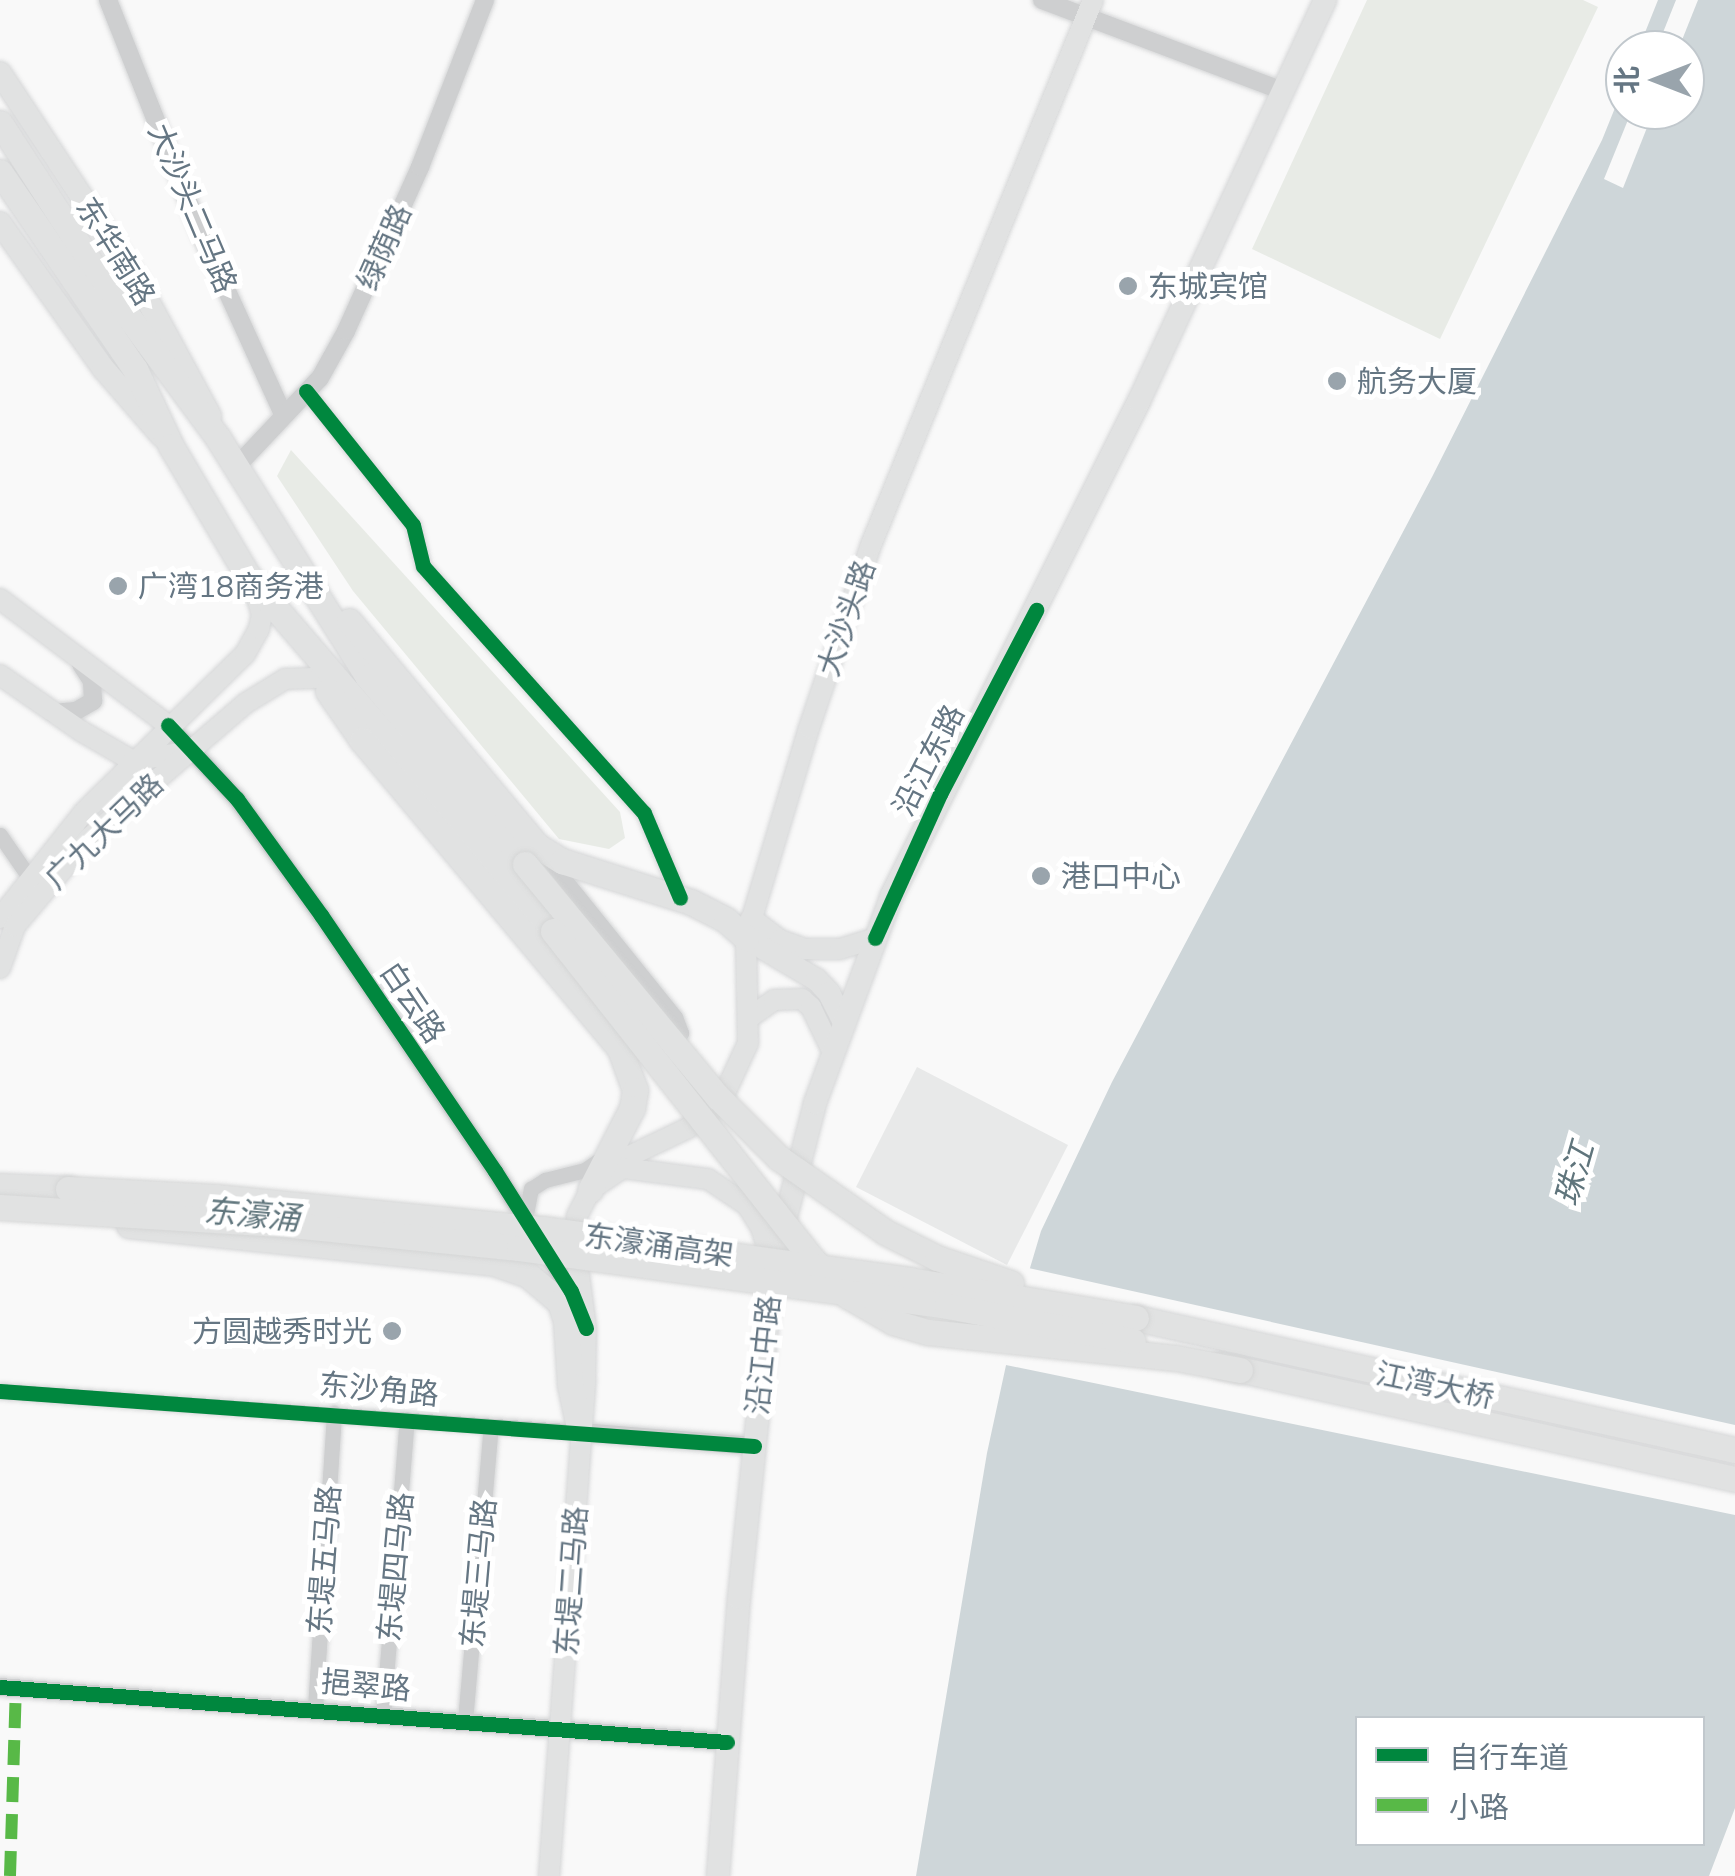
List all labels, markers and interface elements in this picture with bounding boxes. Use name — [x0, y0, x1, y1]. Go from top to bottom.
north arrow — [1605, 30, 1705, 130]
text: 北 — [1609, 66, 1644, 94]
street label: 大沙头二马路 — [141, 118, 245, 298]
street label: 东华南路 — [69, 191, 163, 311]
street label: 绿荫路 — [349, 199, 419, 295]
place label: 东城宾馆 — [1148, 268, 1268, 304]
marker: 东城宾馆 — [1117, 275, 1139, 297]
place label: 航务大厦 — [1357, 363, 1477, 399]
marker: 航务大厦 — [1326, 370, 1348, 392]
street label: 大沙头路 — [809, 555, 883, 681]
place label: 广湾18商务港 — [138, 568, 324, 604]
marker: 广湾18商务港 — [107, 575, 129, 597]
street label: 沿江东路 — [885, 698, 971, 822]
street label: 广九大马路 — [38, 766, 170, 896]
place label: 港口中心 — [1061, 858, 1181, 894]
marker: 港口中心 — [1030, 865, 1052, 887]
street label: 白云路 — [373, 955, 453, 1049]
water label: 珠江 — [1547, 1138, 1601, 1210]
water label: 东濠涌 — [203, 1191, 301, 1237]
street label: 东濠涌高架 — [582, 1217, 736, 1273]
street label: 沿江中路 — [739, 1293, 787, 1417]
place label: 方圆越秀时光 — [192, 1313, 372, 1349]
marker: 方圆越秀时光 — [381, 1320, 403, 1342]
street label: 江湾大桥 — [1373, 1355, 1497, 1415]
street label: 东沙角路 — [318, 1366, 440, 1412]
street label: 东堤五马路 — [301, 1484, 347, 1636]
street label: 东堤四马路 — [371, 1491, 419, 1643]
street label: 东堤三马路 — [454, 1497, 502, 1649]
street label: 东堤二马路 — [548, 1505, 594, 1657]
street label: 挹翠路 — [320, 1663, 412, 1707]
legend — [1355, 1716, 1705, 1846]
text: 自行车道 — [1449, 1738, 1569, 1776]
text: 小路 — [1449, 1788, 1509, 1826]

